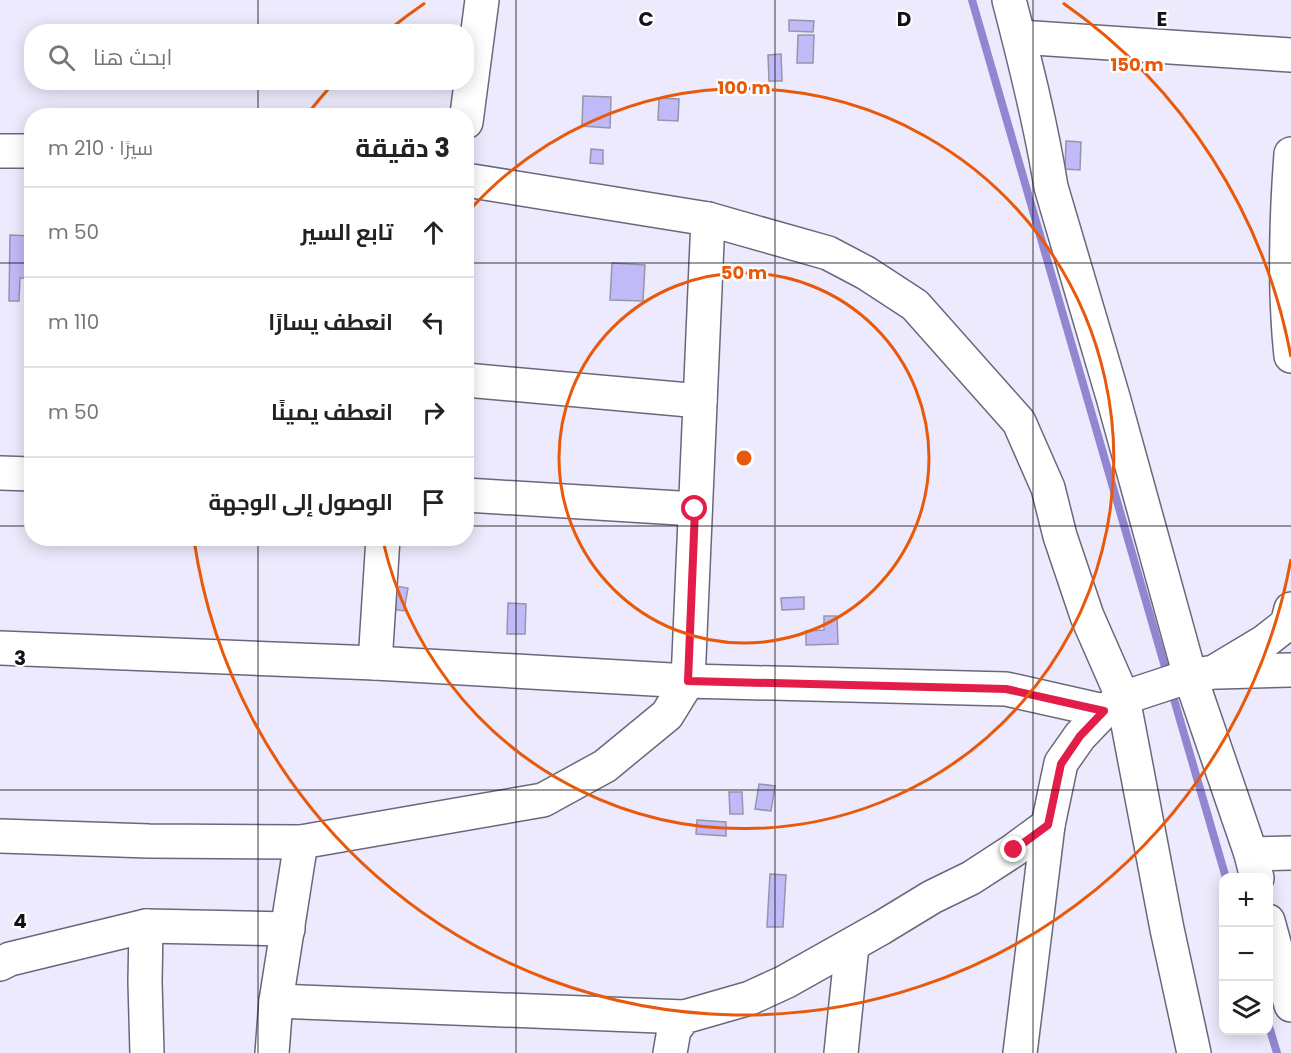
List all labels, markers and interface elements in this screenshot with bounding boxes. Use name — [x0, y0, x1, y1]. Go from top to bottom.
text: C — [638, 5, 654, 33]
text: D — [897, 5, 911, 33]
text: E — [1157, 5, 1167, 33]
search box — [24, 24, 474, 90]
icon: search — [45, 41, 78, 74]
text: ابحث هنا — [93, 42, 172, 73]
text: 150 m — [1110, 52, 1164, 77]
text: 100 m — [717, 75, 771, 100]
text: 3 دقيقة — [355, 130, 450, 166]
text: سيرًا · 210 m — [48, 134, 153, 162]
icon: ahead — [417, 216, 450, 249]
text: تابع السير — [301, 217, 393, 248]
text: 50 m — [48, 218, 99, 246]
text: 50 m — [721, 260, 767, 285]
icon: left — [417, 306, 450, 339]
text: انعطف يسارًا — [268, 307, 393, 338]
text: 110 m — [48, 308, 99, 336]
icon: right — [417, 396, 450, 429]
text: انعطف يمينًا — [271, 397, 393, 428]
text: 50 m — [48, 398, 99, 426]
centre of rings — [734, 448, 754, 468]
icon: arrive — [417, 486, 450, 519]
text: الوصول إلى الوجهة — [208, 487, 393, 518]
route start — [681, 495, 707, 521]
text: 3 — [14, 644, 26, 672]
route end — [1000, 836, 1026, 862]
map controls — [1219, 873, 1273, 1035]
button: + — [1219, 873, 1273, 927]
text: 4 — [13, 907, 27, 935]
button: − — [1219, 927, 1273, 981]
button: layers — [1219, 981, 1273, 1035]

